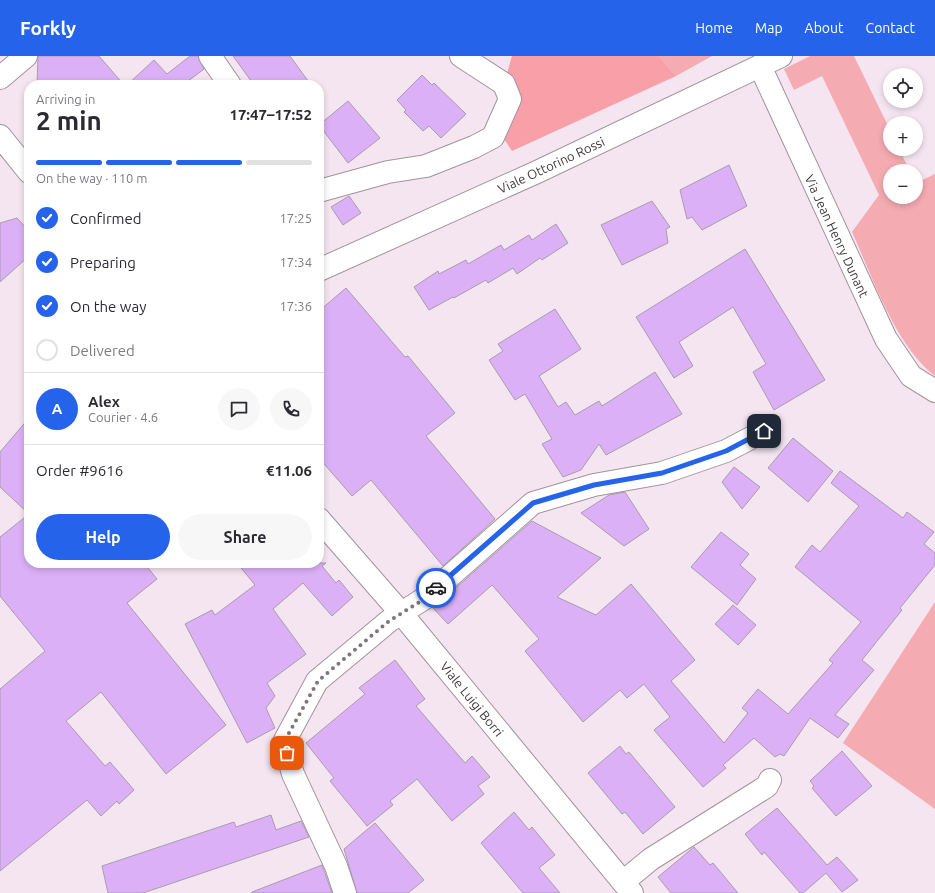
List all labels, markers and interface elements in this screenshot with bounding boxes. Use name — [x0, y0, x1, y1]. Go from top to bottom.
text: Forkly — [20, 17, 76, 39]
text: Home — [695, 20, 733, 36]
text: Map — [755, 20, 783, 36]
text: About — [805, 20, 844, 36]
text: Contact — [866, 20, 915, 36]
map controls — [883, 68, 923, 204]
button: locate — [883, 68, 923, 108]
text: Arriving in — [36, 92, 95, 106]
text: 2 min — [36, 106, 102, 135]
text: 17:47–17:52 — [229, 106, 312, 123]
button: + — [883, 116, 923, 156]
street label: Viale Ottorino Rossi — [495, 134, 607, 196]
button: − — [883, 164, 923, 204]
text: On the way · 110 m — [36, 171, 148, 185]
street label: Via Jean Henry Dunant — [802, 173, 872, 299]
icon: check — [36, 207, 58, 229]
text: Confirmed — [70, 210, 142, 227]
text: 17:25 — [279, 211, 312, 225]
icon: check — [36, 251, 58, 273]
text: Preparing — [70, 254, 136, 271]
text: 17:34 — [279, 255, 312, 269]
icon: check — [36, 295, 58, 317]
text: On the way — [70, 298, 146, 315]
text: 17:36 — [279, 299, 312, 313]
text: Delivered — [70, 342, 135, 359]
button: chat — [218, 388, 260, 430]
button: phone — [270, 388, 312, 430]
text: Alex — [88, 393, 120, 410]
text: A — [52, 400, 62, 417]
text: Courier · 4.6 — [88, 410, 158, 424]
pin — [747, 414, 781, 448]
icon: home — [753, 420, 775, 442]
text: Order #9616 — [36, 462, 123, 479]
text: €11.06 — [266, 462, 312, 479]
button: Help — [36, 514, 170, 560]
button: Share — [178, 514, 312, 560]
courier — [416, 568, 456, 608]
icon: car — [425, 577, 447, 599]
street label: Viale Luigi Borri — [438, 659, 506, 739]
pin — [270, 736, 304, 770]
icon: bag — [276, 742, 298, 764]

